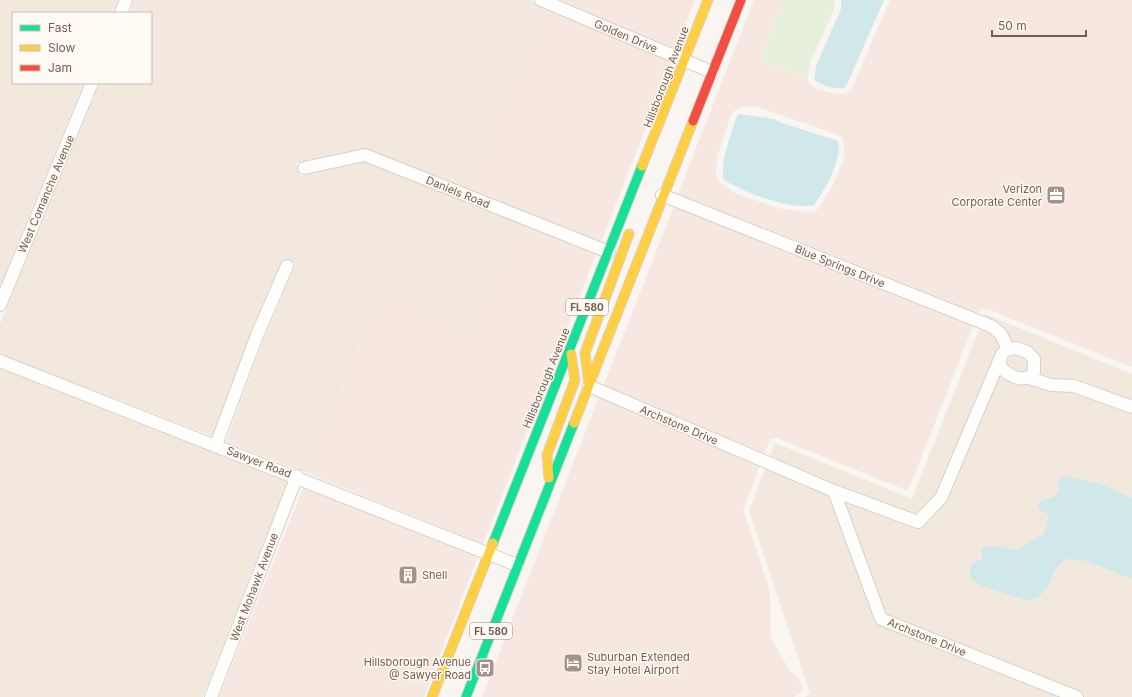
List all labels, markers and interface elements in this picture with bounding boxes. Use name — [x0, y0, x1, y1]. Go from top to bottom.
legend — [12, 12, 152, 84]
scale bar — [992, 12, 1086, 38]
street label: Golden Drive — [592, 16, 660, 56]
text: 50 m — [998, 18, 1027, 33]
text: Fast — [48, 20, 72, 35]
street label: Hillsborough Avenue — [640, 24, 692, 130]
text: Slow — [48, 40, 76, 55]
text: Jam — [48, 60, 72, 75]
street label: West Comanche Avenue — [15, 133, 77, 255]
street label: Daniels Road — [424, 173, 492, 211]
place label: Verizon Corporate Center — [951, 182, 1042, 209]
office icon: Verizon Corporate Center — [1045, 184, 1067, 206]
street label: Blue Springs Drive — [793, 242, 887, 290]
road number: FL 580 — [566, 299, 608, 315]
street label: Hillsborough Avenue — [519, 326, 573, 430]
street label: Archstone Drive — [638, 402, 720, 448]
street label: Sawyer Road — [225, 443, 293, 481]
street label: West Mohawk Avenue — [227, 531, 281, 643]
building icon: Shell — [397, 564, 419, 586]
place label: Shell — [422, 568, 447, 582]
street label: Archstone Drive — [886, 615, 968, 659]
road number: FL 580 — [470, 623, 512, 639]
place label: Suburban Extended Stay Hotel Airport — [587, 650, 690, 677]
hotel icon: Suburban Extended Stay Hotel Airport — [562, 652, 584, 674]
place label: Hillsborough Avenue @ Sawyer Road — [364, 655, 471, 682]
bus stop icon: Hillsborough Avenue @ Sawyer Road — [474, 657, 496, 679]

